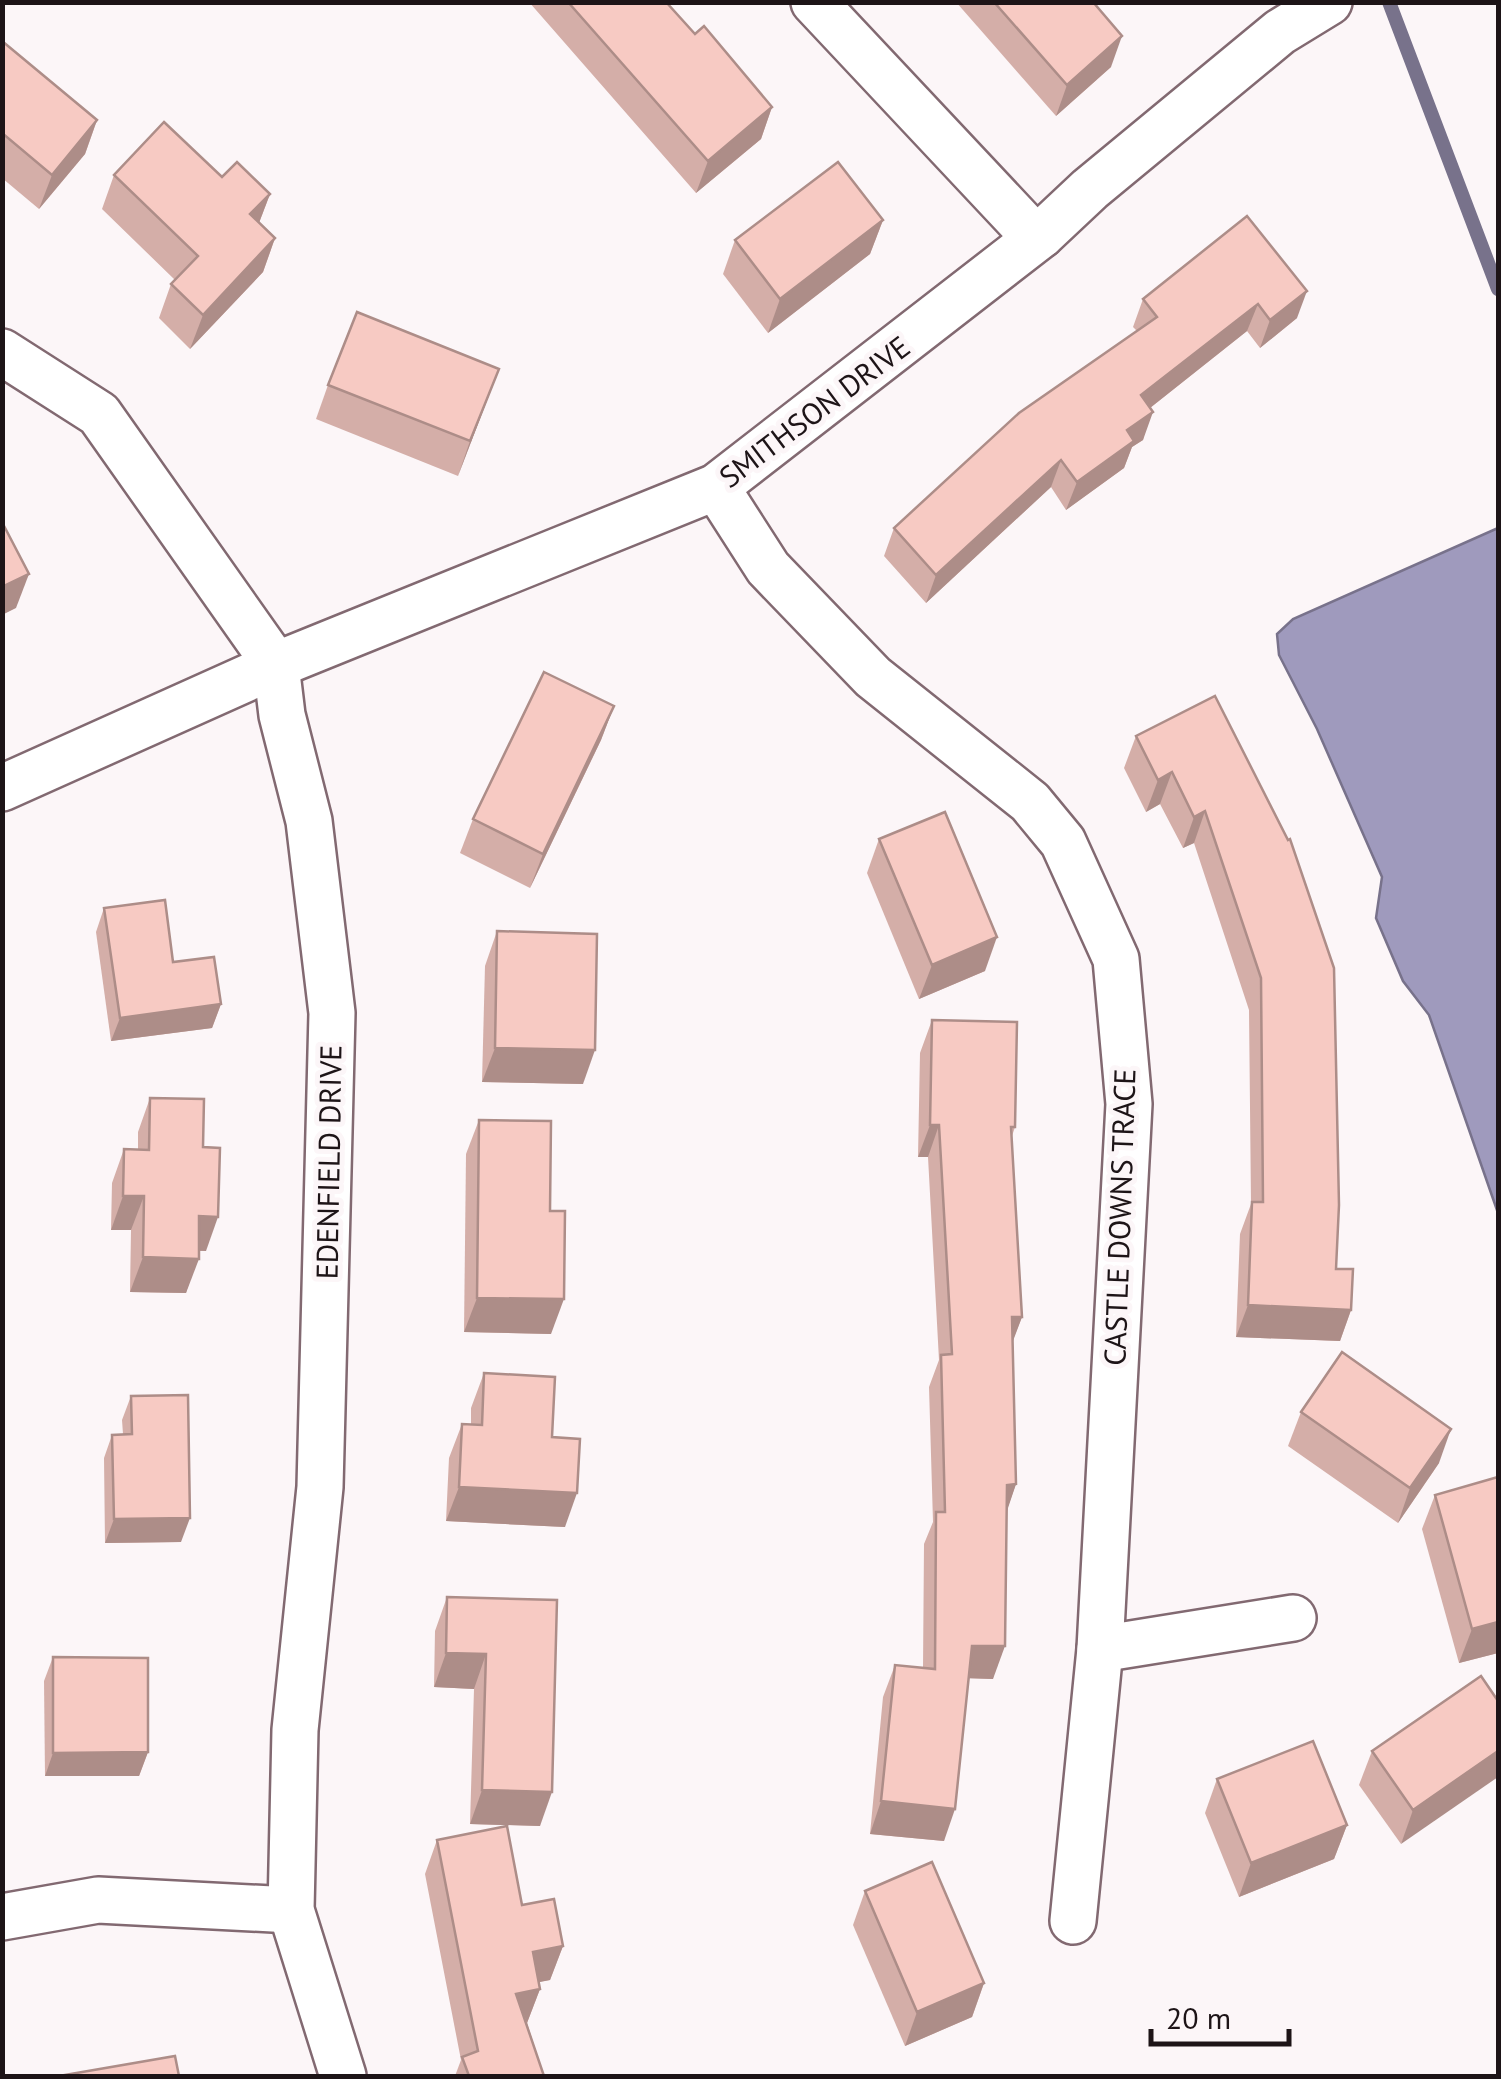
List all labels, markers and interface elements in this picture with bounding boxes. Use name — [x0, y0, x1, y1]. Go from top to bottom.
street label: SMITHSON DRIVE — [711, 326, 917, 496]
street label: EDENFIELD DRIVE — [306, 1044, 350, 1280]
street label: CASTLE DOWNS TRACE — [1094, 1068, 1144, 1366]
scale bar — [1151, 1984, 1288, 2046]
text: 20 m — [1166, 1998, 1231, 2037]

